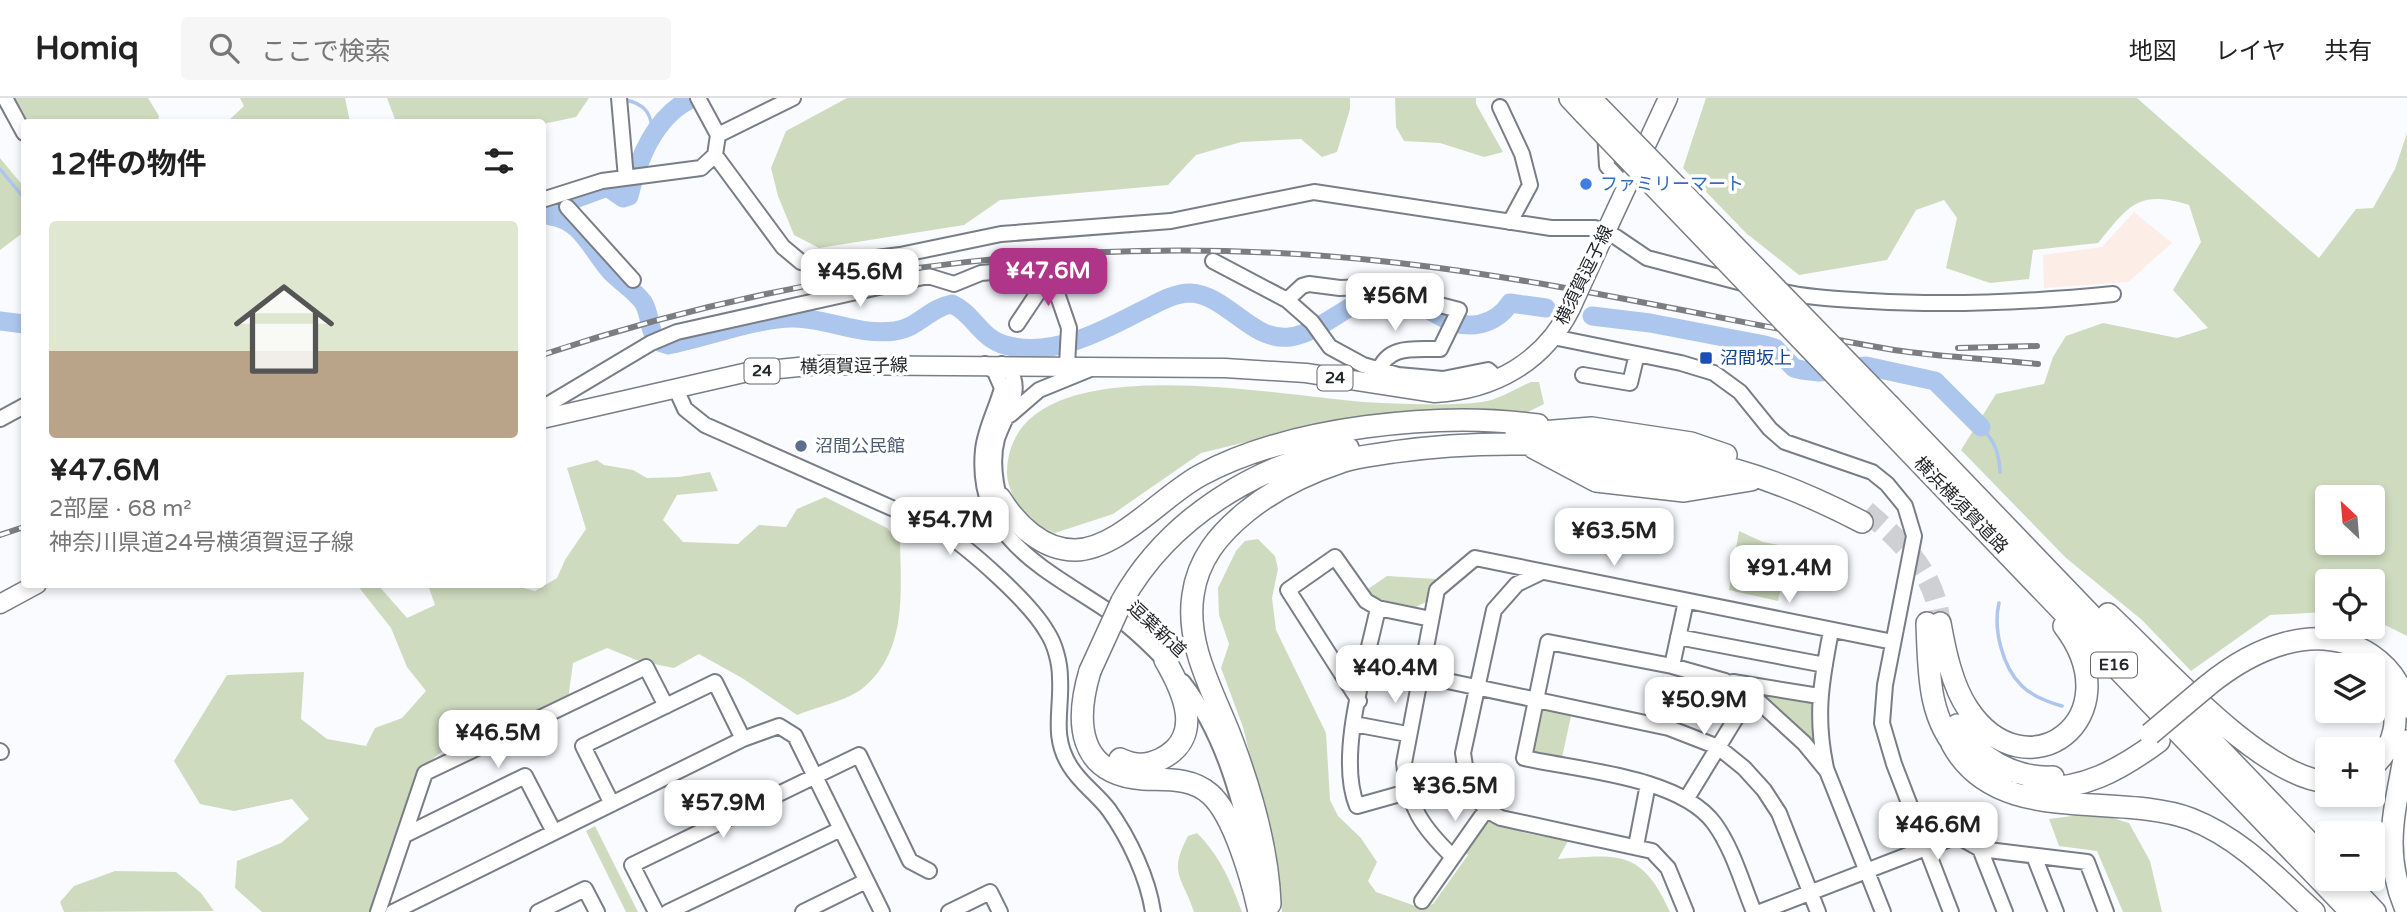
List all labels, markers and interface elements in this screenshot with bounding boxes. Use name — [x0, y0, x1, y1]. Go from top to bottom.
search box — [181, 17, 671, 80]
text: Homiq — [35, 29, 139, 68]
icon: search — [205, 29, 243, 67]
text: ここで検索 — [261, 36, 391, 67]
text: 地図 — [2129, 37, 2177, 66]
text: レイヤ — [2215, 37, 2286, 66]
text: 共有 — [2324, 37, 2372, 66]
icon: filters — [480, 142, 518, 180]
text: 12件の物件 — [49, 146, 207, 183]
place label: ファミリーマート — [1600, 173, 1744, 195]
marker: ファミリーマート — [1578, 176, 1594, 192]
street label: 横須賀逗子線 — [1550, 222, 1618, 328]
pin: ¥47.6M — [991, 248, 1105, 308]
pin: ¥45.6M — [803, 250, 917, 309]
text: ¥47.6M — [1005, 257, 1091, 285]
text: ¥45.6M — [817, 258, 903, 286]
icon: home — [221, 266, 347, 392]
pin: ¥56M — [1354, 274, 1436, 333]
text: ¥56M — [1362, 282, 1428, 310]
place label: 沼間坂上 — [1720, 347, 1792, 369]
marker: 沼間坂上 — [1698, 350, 1714, 366]
street label: 横須賀逗子線 — [800, 354, 908, 378]
road number: 24 — [744, 358, 780, 384]
road number: 24 — [1318, 366, 1352, 390]
place label: 沼間公民館 — [815, 435, 905, 457]
marker: 沼間公民館 — [793, 438, 809, 454]
text: ¥47.6M — [49, 452, 161, 489]
street label: 横浜横須賀道路 — [1909, 452, 2013, 558]
north arrow — [2315, 485, 2385, 555]
map controls — [2315, 485, 2385, 891]
text: 2部屋 · 68 m² — [49, 495, 192, 523]
pin: ¥54.7M — [893, 498, 1007, 557]
text: ¥54.7M — [907, 506, 993, 534]
pin: ¥63.5M — [1557, 508, 1671, 568]
text: ¥63.5M — [1571, 517, 1657, 545]
text: 神奈川県道24号横須賀逗子線 — [49, 529, 354, 557]
pin: ¥91.4M — [1732, 546, 1846, 605]
text: ¥91.4M — [1746, 554, 1832, 582]
button: locate — [2315, 569, 2385, 639]
street label: 逗葉新道 — [1123, 596, 1191, 662]
pin: ¥40.4M — [1338, 646, 1452, 705]
road number: E16 — [2091, 652, 2137, 678]
button: layers — [2315, 653, 2385, 723]
text: ¥40.4M — [1352, 654, 1438, 682]
pin: ¥50.9M — [1647, 678, 1761, 737]
text: ¥50.9M — [1661, 686, 1747, 714]
pin: ¥46.5M — [441, 710, 555, 770]
text: ¥46.5M — [455, 719, 541, 747]
button: + — [2315, 737, 2385, 807]
pin: ¥36.5M — [1398, 764, 1512, 823]
text: ¥36.5M — [1412, 772, 1498, 800]
pin: ¥57.9M — [666, 780, 780, 840]
text: ¥57.9M — [680, 789, 766, 817]
pin: ¥46.6M — [1881, 802, 1995, 862]
text: ¥46.6M — [1895, 811, 1981, 839]
button: − — [2315, 821, 2385, 891]

